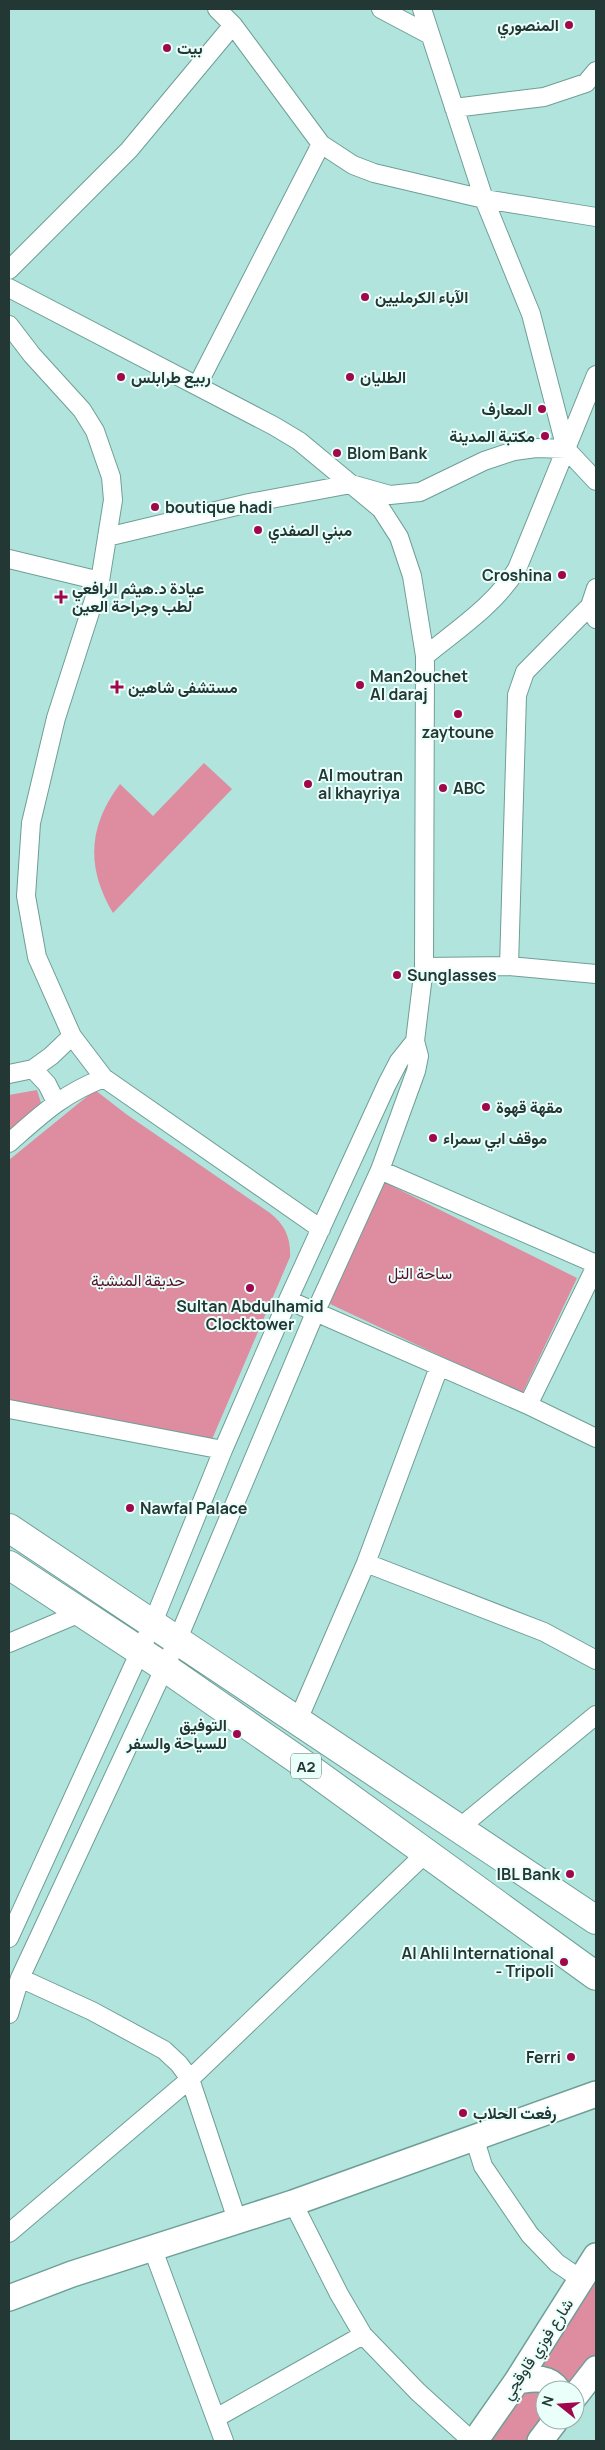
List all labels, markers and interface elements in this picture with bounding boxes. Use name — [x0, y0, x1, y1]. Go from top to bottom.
place label: المنصوري — [497, 14, 559, 39]
marker: المنصوري — [563, 19, 575, 31]
place label: بيت — [177, 37, 203, 59]
marker: بيت — [161, 42, 173, 54]
place label: الآباء الكرمليين — [375, 286, 468, 308]
marker: الآباء الكرمليين — [359, 291, 371, 303]
place label: ربيع طرابلس — [131, 366, 211, 389]
place label: الطليان — [360, 366, 406, 388]
marker: ربيع طرابلس — [115, 371, 127, 383]
marker: الطليان — [344, 371, 356, 383]
place label: المعارف — [481, 398, 532, 420]
marker: المعارف — [536, 403, 548, 415]
place label: مكتبة المدينة — [449, 425, 535, 447]
marker: مكتبة المدينة — [539, 430, 551, 442]
place label: Blom Bank — [347, 442, 427, 464]
marker: Blom Bank — [331, 447, 343, 459]
place label: boutique hadi — [165, 496, 272, 518]
marker: boutique hadi — [149, 501, 161, 513]
place label: مبني الصفدي — [268, 519, 353, 544]
marker: مبني الصفدي — [252, 524, 264, 536]
place label: Croshina — [482, 564, 552, 586]
marker: Croshina — [556, 569, 568, 581]
place label: عيادة د.هيثم الرافعي لطب وجراحة العين — [72, 577, 204, 617]
marker: عيادة د.هيثم الرافعي لطب وجراحة العين — [54, 590, 68, 604]
place label: Man2ouchet Al daraj — [370, 665, 468, 705]
place label: مستشفى شاهين — [128, 676, 238, 698]
marker: Man2ouchet Al daraj — [354, 679, 366, 691]
marker: مستشفى شاهين — [110, 680, 124, 694]
marker: zaytoune — [452, 708, 464, 720]
place label: zaytoune — [422, 721, 495, 743]
place label: Al moutran al khayriya — [318, 764, 403, 804]
place label: ABC — [453, 777, 486, 799]
marker: Al moutran al khayriya — [302, 778, 314, 790]
marker: ABC — [437, 782, 449, 794]
place label: Sunglasses — [407, 964, 497, 986]
marker: Sunglasses — [391, 969, 403, 981]
place label: مقهة قهوة — [496, 1096, 563, 1118]
marker: مقهة قهوة — [480, 1101, 492, 1113]
place label: موقف ابي سمراء — [443, 1127, 547, 1152]
marker: موقف ابي سمراء — [427, 1132, 439, 1144]
park label: ساحة التل — [388, 1262, 452, 1284]
park label: حديقة المنشية — [91, 1269, 185, 1291]
marker: Sultan Abdulhamid Clocktower — [244, 1282, 256, 1294]
place label: Sultan Abdulhamid Clocktower — [176, 1295, 324, 1335]
place label: Nawfal Palace — [140, 1497, 248, 1519]
marker: Nawfal Palace — [124, 1502, 136, 1514]
place label: التوفيق للسياحة والسفر — [126, 1714, 227, 1754]
marker: التوفيق للسياحة والسفر — [231, 1728, 243, 1740]
road number: A2 — [291, 1754, 321, 1778]
place label: IBL Bank — [497, 1863, 560, 1885]
marker: IBL Bank — [564, 1868, 576, 1880]
place label: Al Ahli International - Tripoli — [401, 1942, 554, 1982]
marker: Al Ahli International - Tripoli — [558, 1956, 570, 1968]
place label: Ferri — [526, 2046, 561, 2068]
marker: Ferri — [565, 2051, 577, 2063]
place label: رفعت الحلاب — [473, 2102, 557, 2124]
marker: رفعت الحلاب — [457, 2107, 469, 2119]
street label: شارع فوزي قاوقجي — [496, 2294, 581, 2406]
north arrow — [535, 2380, 585, 2430]
text: N — [537, 2393, 558, 2409]

